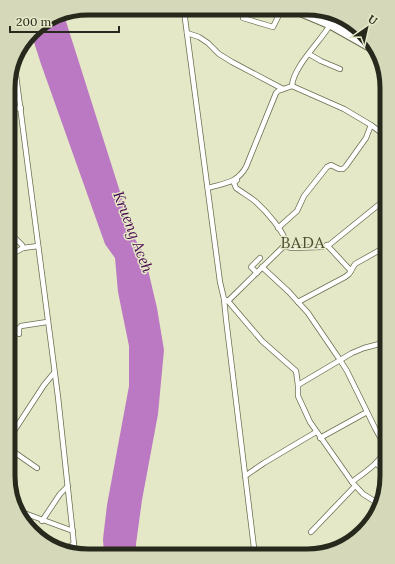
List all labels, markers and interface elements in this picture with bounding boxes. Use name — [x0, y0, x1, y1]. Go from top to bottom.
scale bar — [10, 8, 119, 34]
north arrow — [347, 8, 387, 48]
text: U — [365, 12, 380, 28]
text: 200 m — [16, 14, 52, 29]
water label: Krueng Aceh — [109, 188, 158, 276]
district label: BADA — [280, 232, 326, 252]

